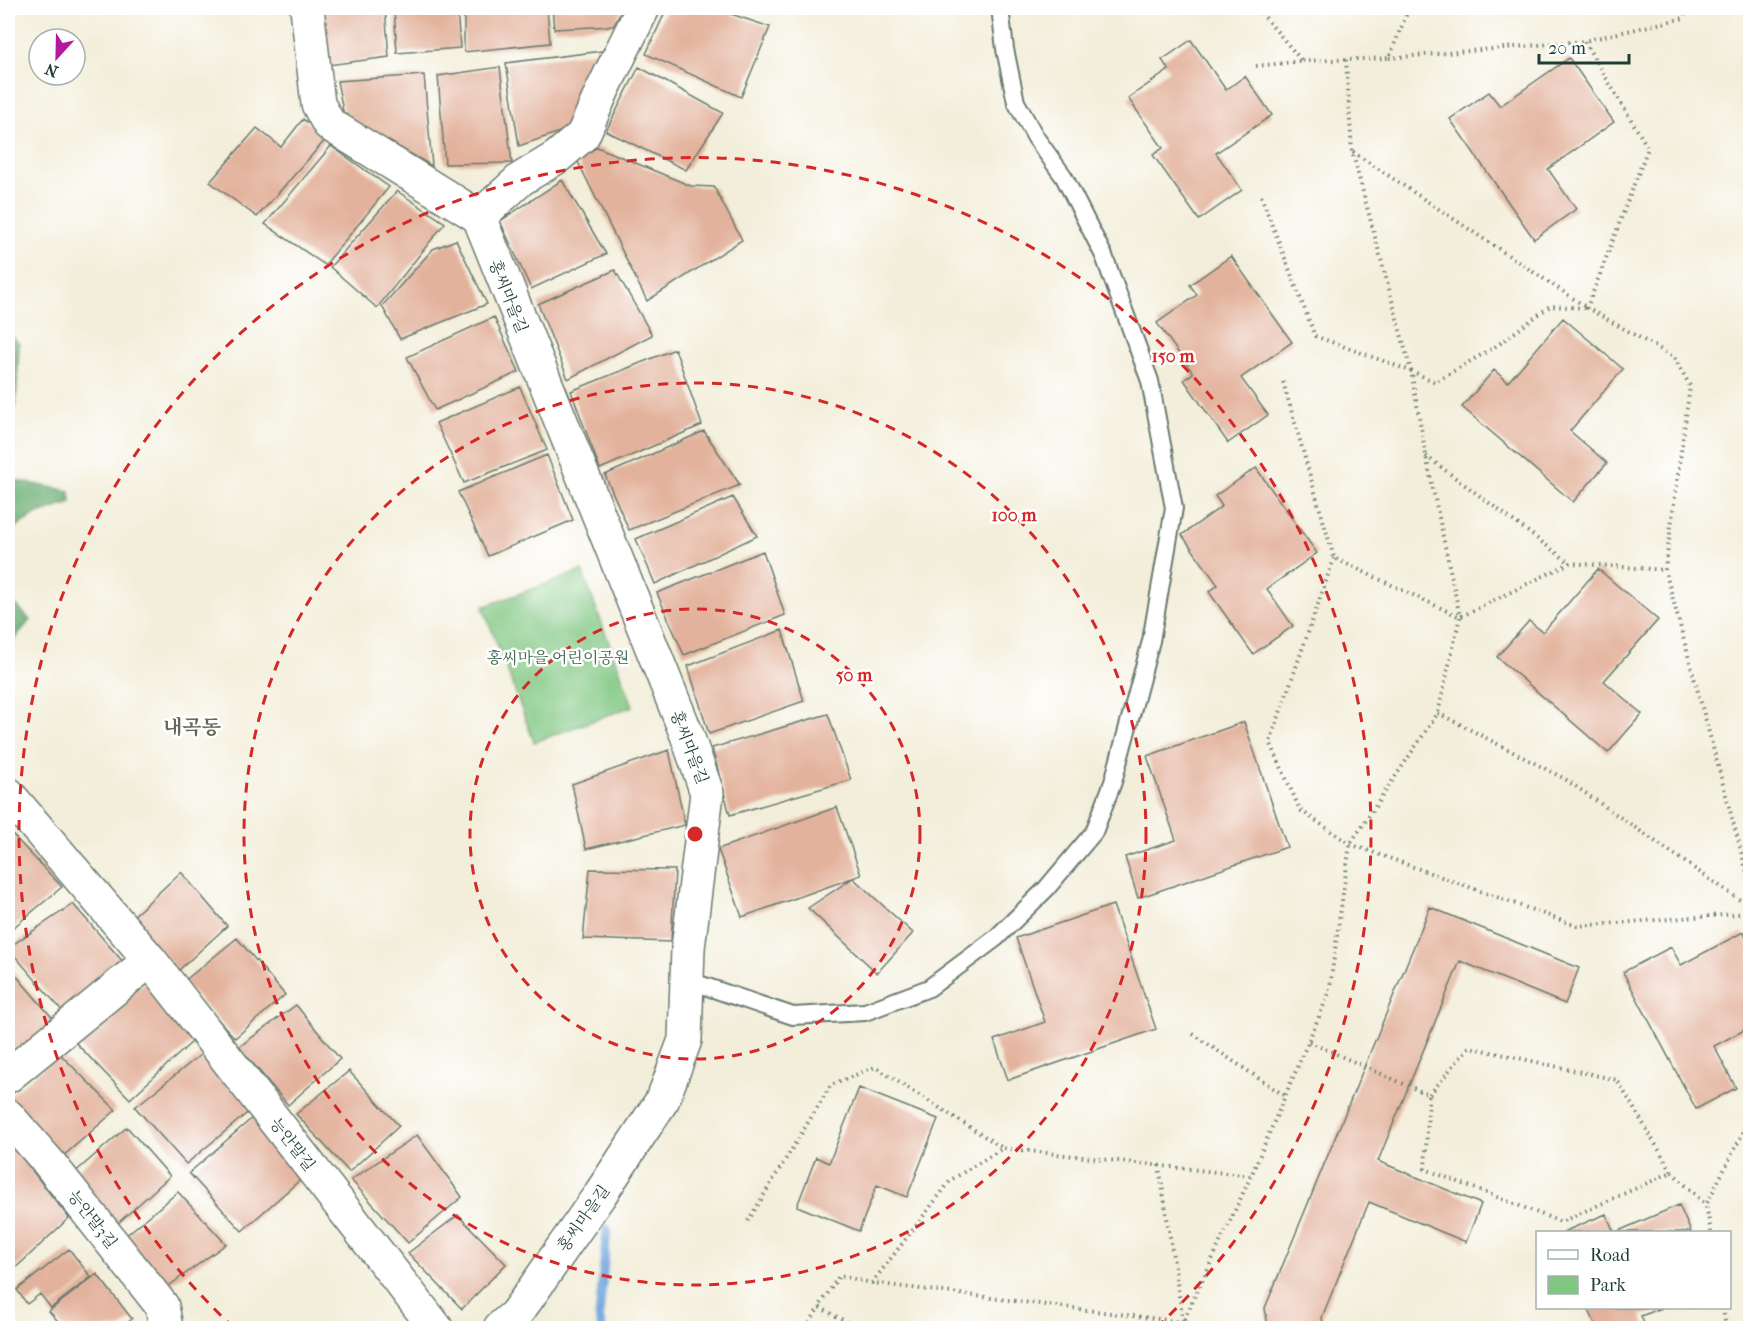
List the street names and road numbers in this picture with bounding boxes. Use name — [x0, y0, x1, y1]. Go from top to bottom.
street label: 홍씨마을길 — [485, 257, 532, 336]
street label: 홍씨마을길 — [667, 708, 712, 787]
street label: 능안말길 — [266, 1114, 319, 1175]
street label: 홍씨마을길 — [553, 1181, 613, 1255]
street label: 능안말3길 — [64, 1187, 121, 1252]

